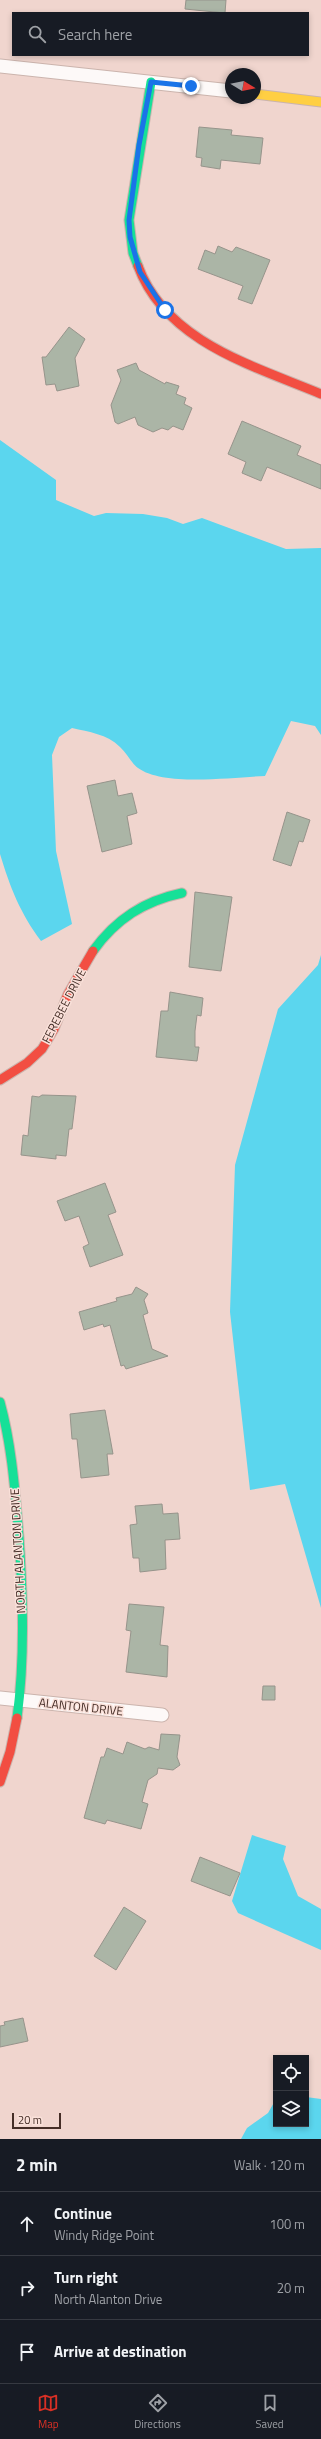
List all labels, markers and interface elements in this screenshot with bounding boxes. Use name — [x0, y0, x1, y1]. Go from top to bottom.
search box — [12, 12, 309, 56]
icon: search — [26, 23, 48, 45]
text: Search here — [58, 23, 132, 46]
north arrow — [225, 68, 261, 104]
route end — [182, 77, 200, 95]
route start — [156, 301, 174, 319]
street label: FEREBEE DRIVE — [36, 965, 91, 1047]
street label: NORTH ALANTON DRIVE — [5, 1488, 30, 1614]
street label: ALANTON DRIVE — [38, 1693, 124, 1720]
map controls — [273, 2055, 309, 2127]
button: locate — [273, 2055, 309, 2091]
button: layers — [273, 2091, 309, 2127]
scale bar — [12, 2111, 61, 2130]
text: 20 m — [18, 2112, 42, 2128]
text: 2 min — [16, 2152, 57, 2178]
text: Walk · 120 m — [234, 2155, 305, 2175]
text: Continue — [54, 2202, 112, 2225]
icon: ahead — [16, 2213, 38, 2235]
text: 100 m — [269, 2214, 305, 2234]
text: Windy Ridge Point — [54, 2225, 154, 2245]
text: Turn right — [54, 2266, 118, 2289]
icon: right — [16, 2277, 38, 2299]
text: 20 m — [277, 2278, 305, 2298]
text: North Alanton Drive — [54, 2289, 162, 2309]
text: Arrive at destination — [54, 2340, 187, 2363]
icon: arrive — [16, 2341, 38, 2363]
tab: Map — [37, 2392, 59, 2432]
tab: Directions — [134, 2392, 181, 2432]
tab: Saved — [256, 2392, 284, 2432]

